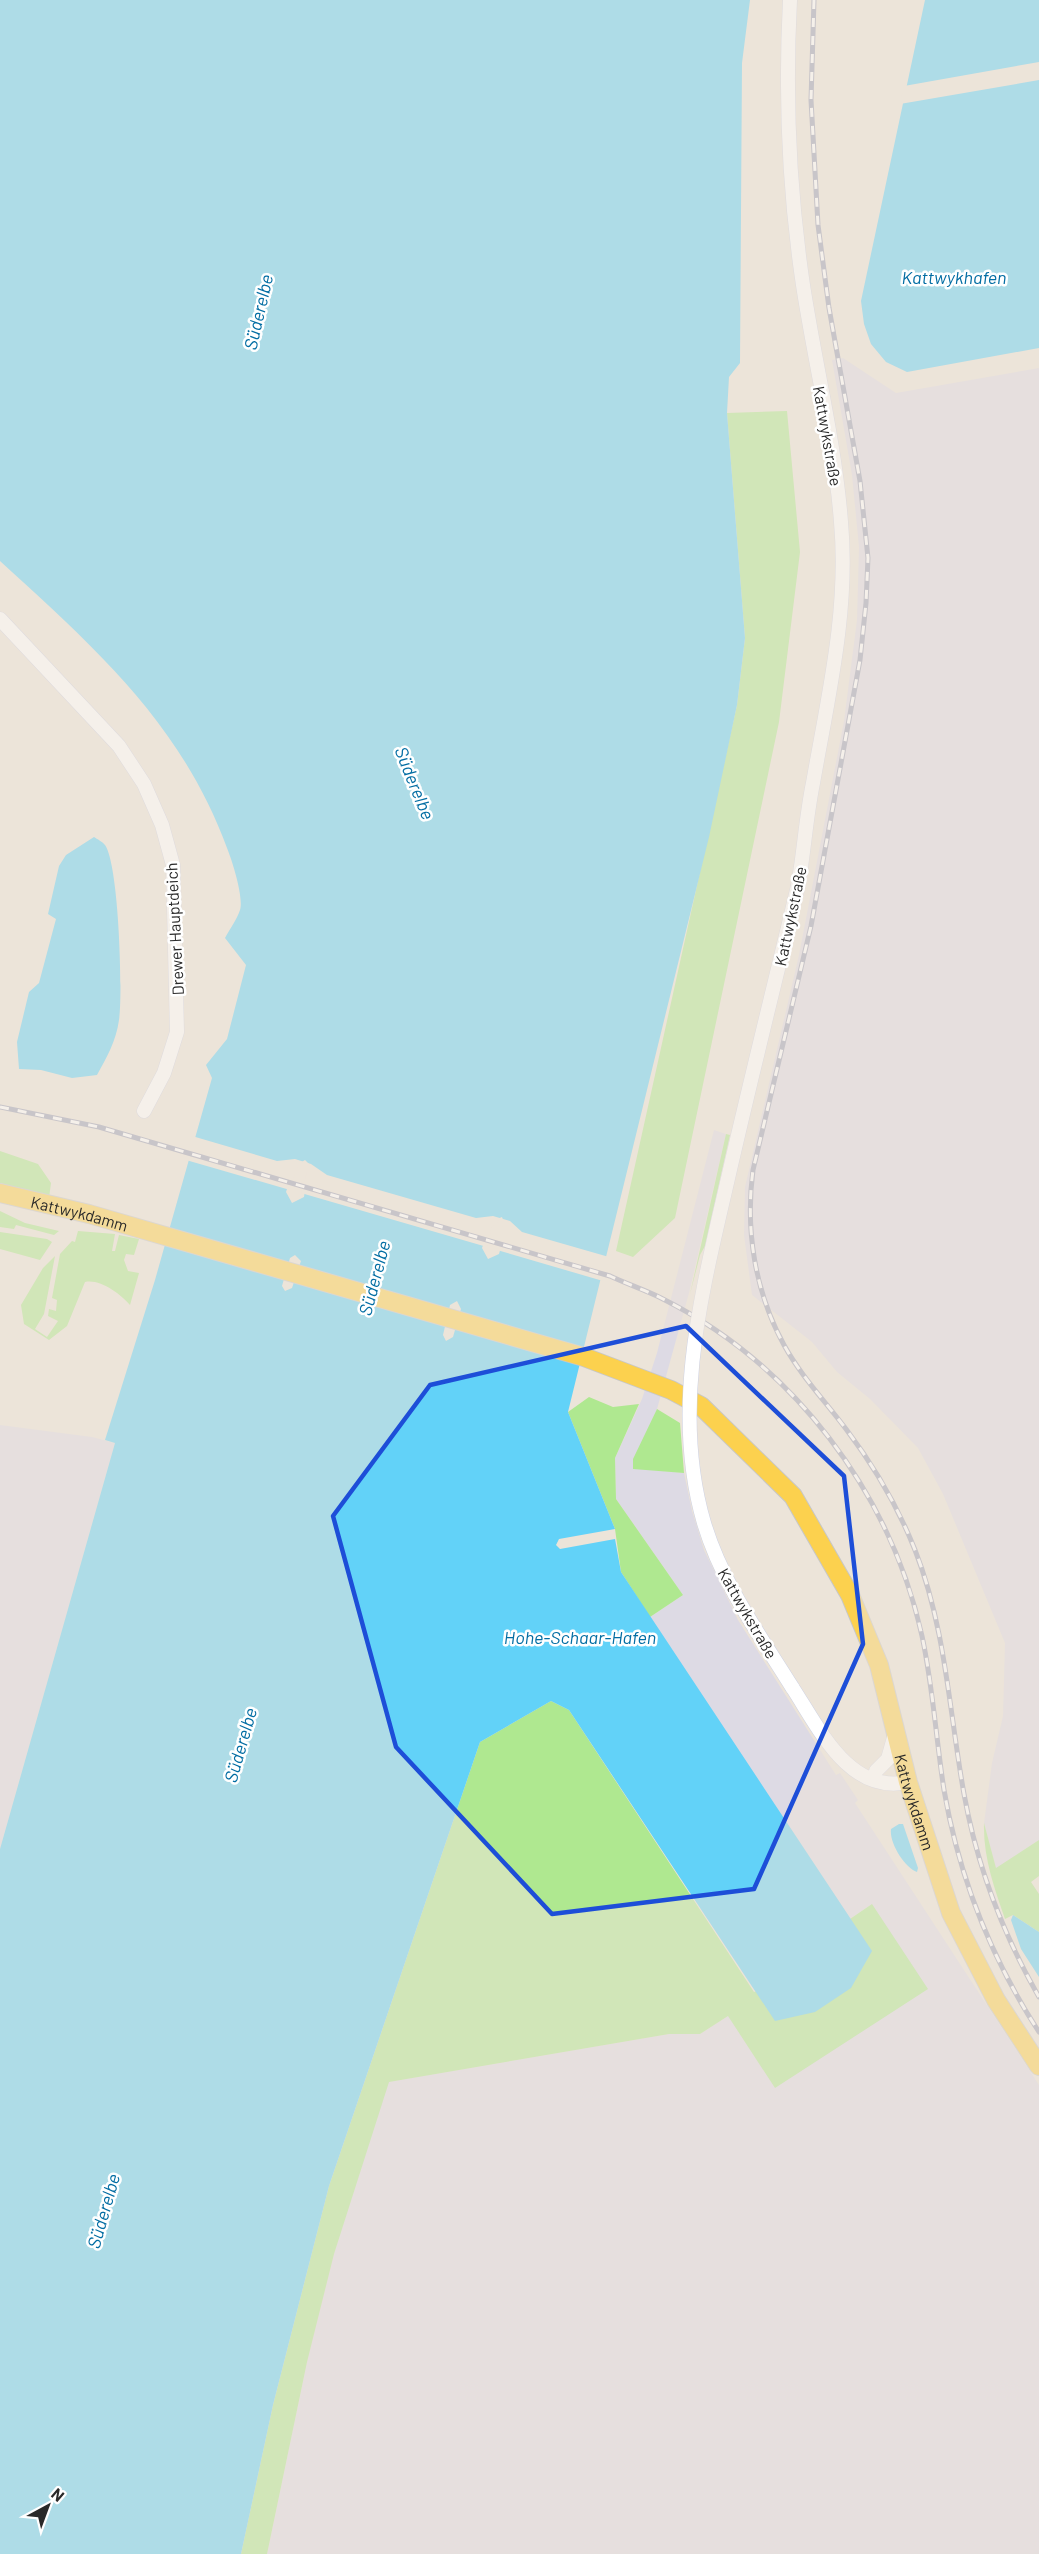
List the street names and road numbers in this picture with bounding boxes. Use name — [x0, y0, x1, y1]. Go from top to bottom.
street label: Kattwykstraße — [810, 384, 846, 488]
street label: Drewer Hauptdeich — [161, 862, 187, 996]
street label: Kattwykstraße — [770, 864, 810, 968]
street label: Kattwykdamm — [29, 1191, 130, 1234]
street label: Kattwykstraße — [714, 1564, 782, 1662]
street label: Kattwykdamm — [892, 1752, 939, 1852]

